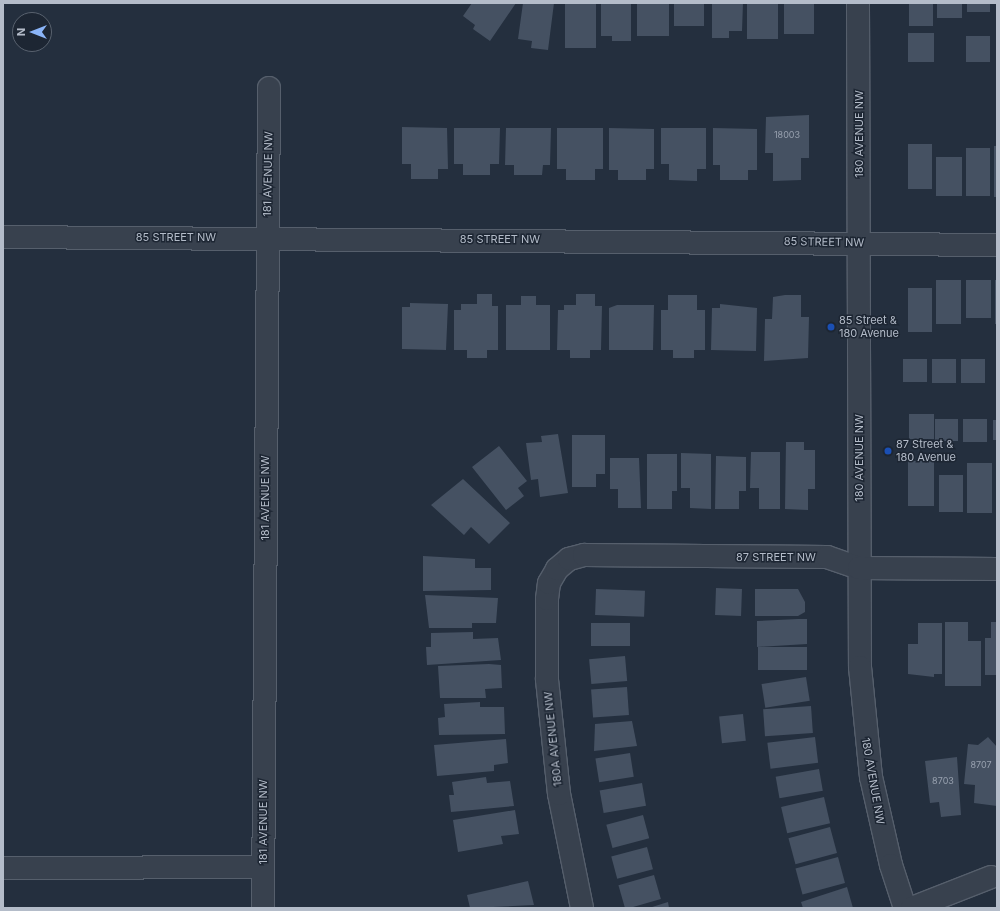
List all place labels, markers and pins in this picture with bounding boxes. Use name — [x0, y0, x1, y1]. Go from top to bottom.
place label: 85 Street & 180 Avenue — [839, 314, 899, 340]
marker: 85 Street & 180 Avenue — [826, 322, 836, 332]
place label: 87 Street & 180 Avenue — [896, 438, 956, 464]
marker: 87 Street & 180 Avenue — [883, 446, 893, 456]

